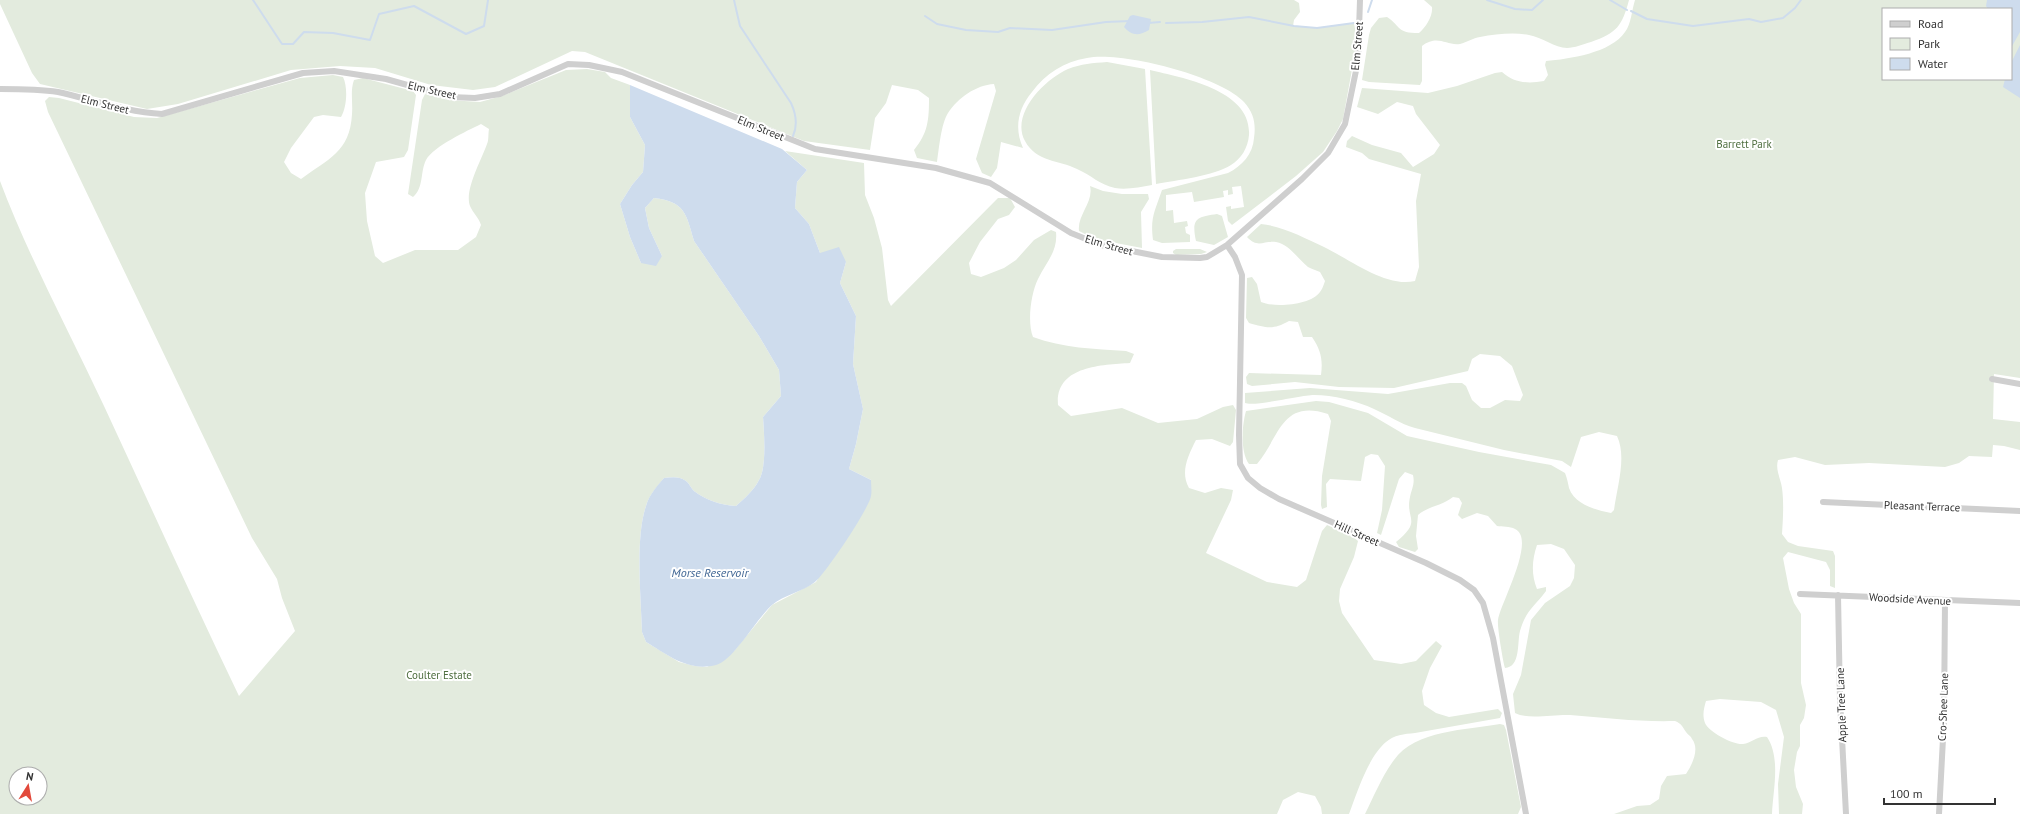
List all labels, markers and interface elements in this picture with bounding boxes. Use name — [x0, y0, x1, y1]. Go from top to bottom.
legend — [1882, 8, 2012, 80]
text: Road — [1918, 16, 1943, 31]
street label: Elm Street — [1348, 21, 1366, 71]
text: Park — [1918, 36, 1940, 51]
text: Water — [1918, 56, 1948, 71]
street label: Elm Street — [407, 78, 458, 102]
street label: Elm Street — [79, 91, 131, 117]
street label: Elm Street — [736, 112, 787, 144]
park label: Barrett Park — [1716, 137, 1773, 151]
street label: Elm Street — [1083, 232, 1135, 259]
street label: Pleasant Terrace — [1884, 498, 1961, 514]
street label: Hill Street — [1332, 517, 1382, 549]
water label: Morse Reservoir — [672, 565, 749, 580]
street label: Woodside Avenue — [1868, 590, 1952, 608]
street label: Apple Tree Lane — [1833, 667, 1849, 743]
park label: Coulter Estate — [406, 668, 472, 682]
street label: Cro-Shee Lane — [1935, 672, 1951, 741]
north arrow — [8, 766, 48, 806]
text: N — [25, 769, 35, 784]
scale bar — [1884, 780, 1995, 806]
text: 100 m — [1890, 786, 1923, 801]

